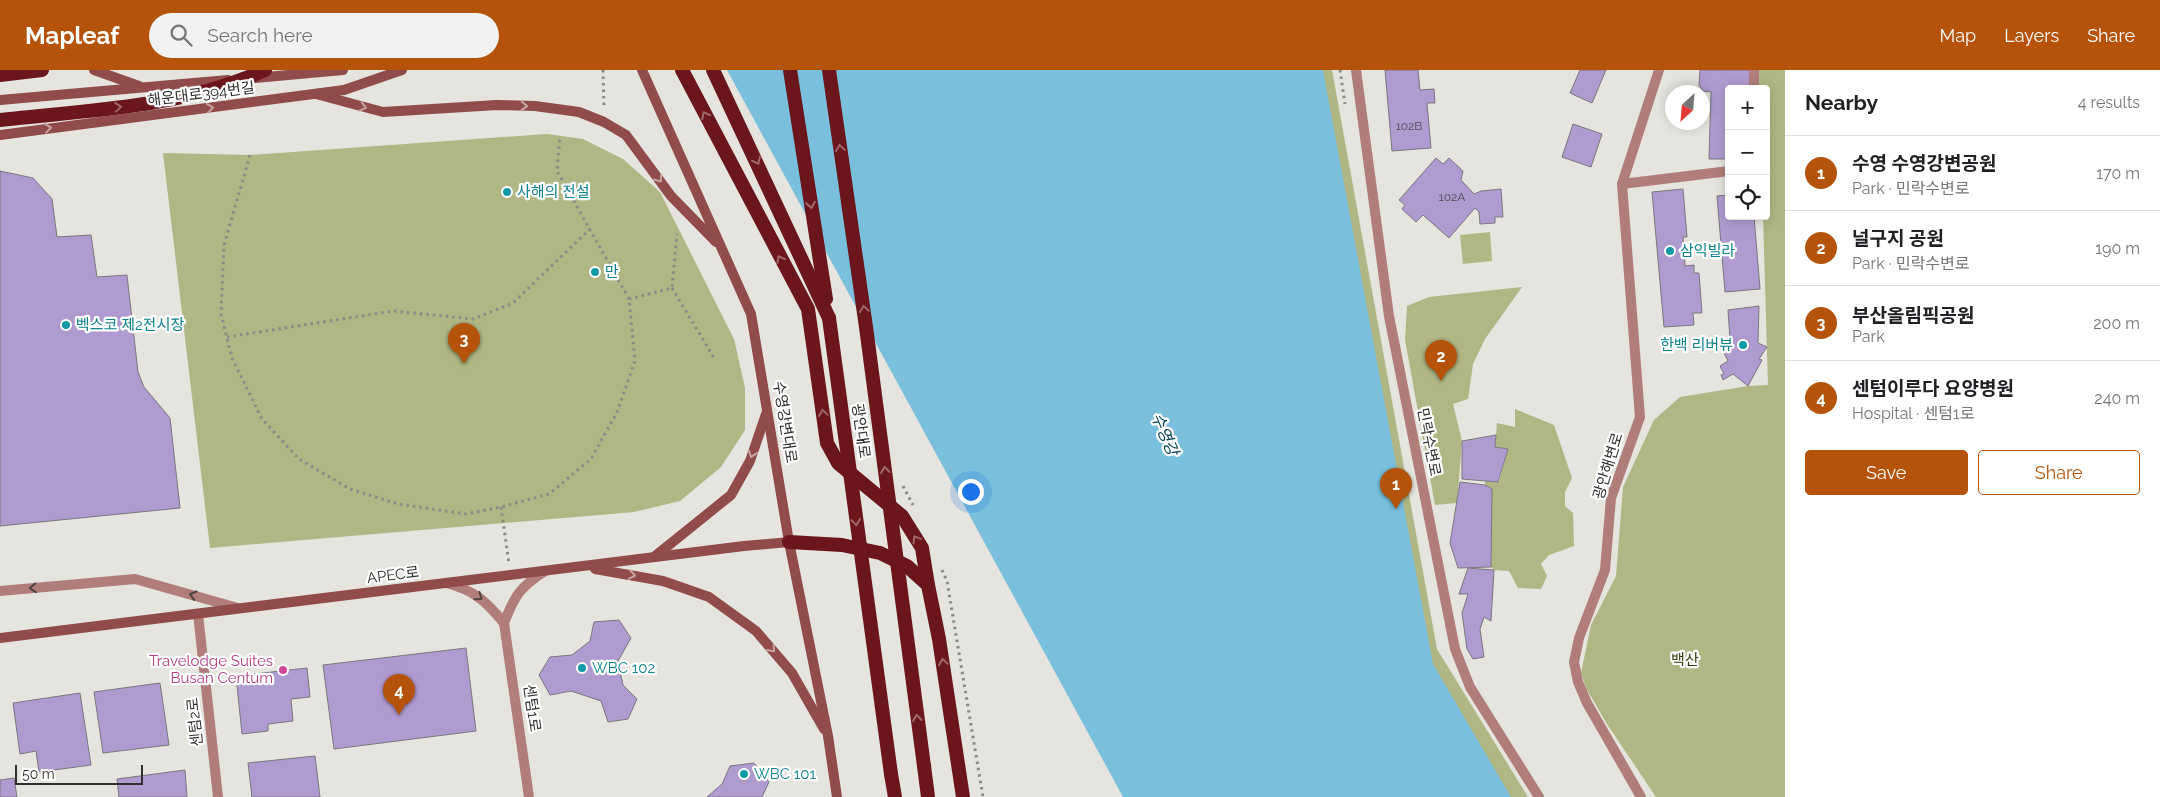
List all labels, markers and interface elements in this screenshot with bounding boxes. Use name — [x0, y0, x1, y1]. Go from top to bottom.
search box — [149, 13, 499, 58]
text: Mapleaf — [25, 21, 119, 50]
icon: search — [167, 21, 195, 49]
text: Search here — [207, 24, 313, 46]
text: Map — [1940, 25, 1976, 46]
text: Layers — [2004, 25, 2059, 46]
text: Share — [2087, 25, 2135, 46]
street label: 해운대로394번길 — [146, 78, 256, 110]
north arrow — [1665, 85, 1710, 130]
map controls — [1725, 85, 1770, 220]
button: + — [1725, 85, 1770, 130]
text: Nearby — [1805, 90, 1878, 115]
text: 4 results — [2078, 93, 2140, 112]
one-way arrow — [521, 100, 529, 111]
one-way arrow — [358, 101, 367, 112]
one-way arrow — [114, 102, 122, 113]
one-way arrow — [206, 103, 214, 114]
one-way arrow — [701, 111, 711, 120]
house number: 102B — [1396, 119, 1422, 133]
one-way arrow — [45, 123, 53, 134]
button: − — [1725, 130, 1770, 175]
one-way arrow — [836, 144, 846, 153]
text: 수영 수영강변공원 — [1852, 152, 1996, 174]
one-way arrow — [751, 156, 761, 165]
text: 1 — [1817, 164, 1825, 183]
text: 170 m — [2096, 164, 2140, 183]
one-way arrow — [653, 173, 662, 183]
button: locate — [1725, 175, 1770, 220]
text: Park · 민락수변로 — [1852, 179, 1969, 198]
place label: 사해의 전설 — [517, 183, 590, 201]
marker: 사해의 전설 — [501, 186, 513, 198]
house number: 102A — [1439, 190, 1465, 204]
one-way arrow — [806, 200, 816, 209]
text: 널구지 공원 — [1852, 227, 1944, 249]
text: 2 — [1816, 239, 1826, 258]
text: 190 m — [2095, 239, 2140, 258]
place label: 삼익빌라 — [1680, 242, 1735, 260]
marker: 삼익빌라 — [1664, 245, 1676, 257]
text: Park · 민락수변로 — [1852, 254, 1969, 273]
one-way arrow — [776, 255, 786, 264]
place label: 만 — [605, 263, 619, 281]
marker: 만 — [589, 266, 601, 278]
text: 부산올림픽공원 — [1852, 304, 1974, 326]
one-way arrow — [859, 305, 869, 313]
text: 3 — [1817, 314, 1825, 333]
text: 200 m — [2093, 314, 2140, 333]
place label: 벡스코 제2전시장 — [76, 316, 184, 334]
marker: 벡스코 제2전시장 — [60, 319, 72, 331]
pin: 3 — [448, 323, 480, 364]
text: Park — [1852, 327, 1885, 346]
place label: 한백 리버뷰 — [1660, 336, 1733, 354]
marker: 한백 리버뷰 — [1737, 339, 1749, 351]
pin: 2 — [1425, 340, 1457, 381]
text: 센텀이루다 요양병원 — [1852, 377, 2014, 399]
street label: 수영강변대로 — [770, 380, 800, 464]
text: 4 — [1816, 389, 1826, 408]
text: 240 m — [2094, 389, 2140, 408]
street label: 광안대로 — [848, 402, 874, 460]
text: Hospital · 센텀1로 — [1852, 404, 1974, 423]
street label: 민락수변로 — [1414, 406, 1444, 478]
one-way arrow — [818, 409, 829, 417]
water label: 수영강 — [1148, 410, 1183, 460]
street label: 광안해변로 — [1589, 430, 1627, 502]
one-way arrow — [748, 449, 758, 458]
button: Save — [1805, 450, 1968, 495]
button: Share — [1978, 450, 2140, 495]
one-way arrow — [880, 466, 891, 474]
pin: 1 — [1380, 468, 1412, 509]
your location — [958, 479, 984, 505]
one-way arrow — [850, 518, 861, 526]
one-way arrow — [912, 535, 922, 544]
street label: APEC로 — [366, 563, 420, 587]
one-way arrow — [627, 570, 636, 580]
one-way arrow — [28, 582, 36, 593]
one-way arrow — [189, 591, 197, 601]
one-way arrow — [473, 592, 482, 600]
one-way arrow — [766, 644, 775, 653]
park label: 백산 — [1671, 651, 1699, 669]
place label: Travelodge Suites Busan Centum — [149, 652, 273, 687]
one-way arrow — [938, 658, 948, 667]
place label: WBC 102 — [592, 659, 655, 677]
marker: WBC 102 — [576, 662, 588, 674]
marker: Travelodge Suites Busan Centum — [277, 664, 289, 676]
pin: 4 — [383, 674, 415, 715]
street label: 센텀1로 — [520, 683, 544, 733]
street label: 센텀2로 — [183, 697, 207, 747]
one-way arrow — [912, 714, 923, 722]
scale bar — [15, 762, 142, 785]
place label: WBC 101 — [754, 765, 816, 783]
text: 50 m — [22, 766, 55, 782]
marker: WBC 101 — [738, 768, 750, 780]

